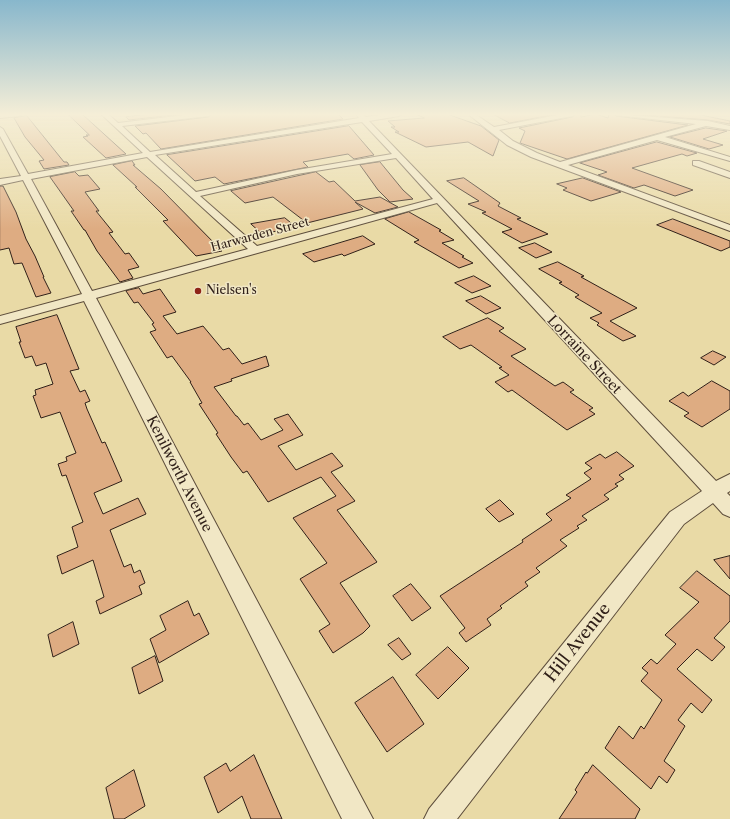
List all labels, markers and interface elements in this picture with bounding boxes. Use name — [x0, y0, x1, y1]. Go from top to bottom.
street label: Harwarden Street — [209, 215, 311, 255]
place label: Nielsen's — [206, 284, 257, 298]
marker: Nielsen's — [193, 286, 203, 296]
street label: Lorraine Street — [543, 312, 625, 398]
street label: Kenilworth Avenue — [142, 413, 216, 535]
street label: Hill Avenue — [541, 599, 615, 687]

